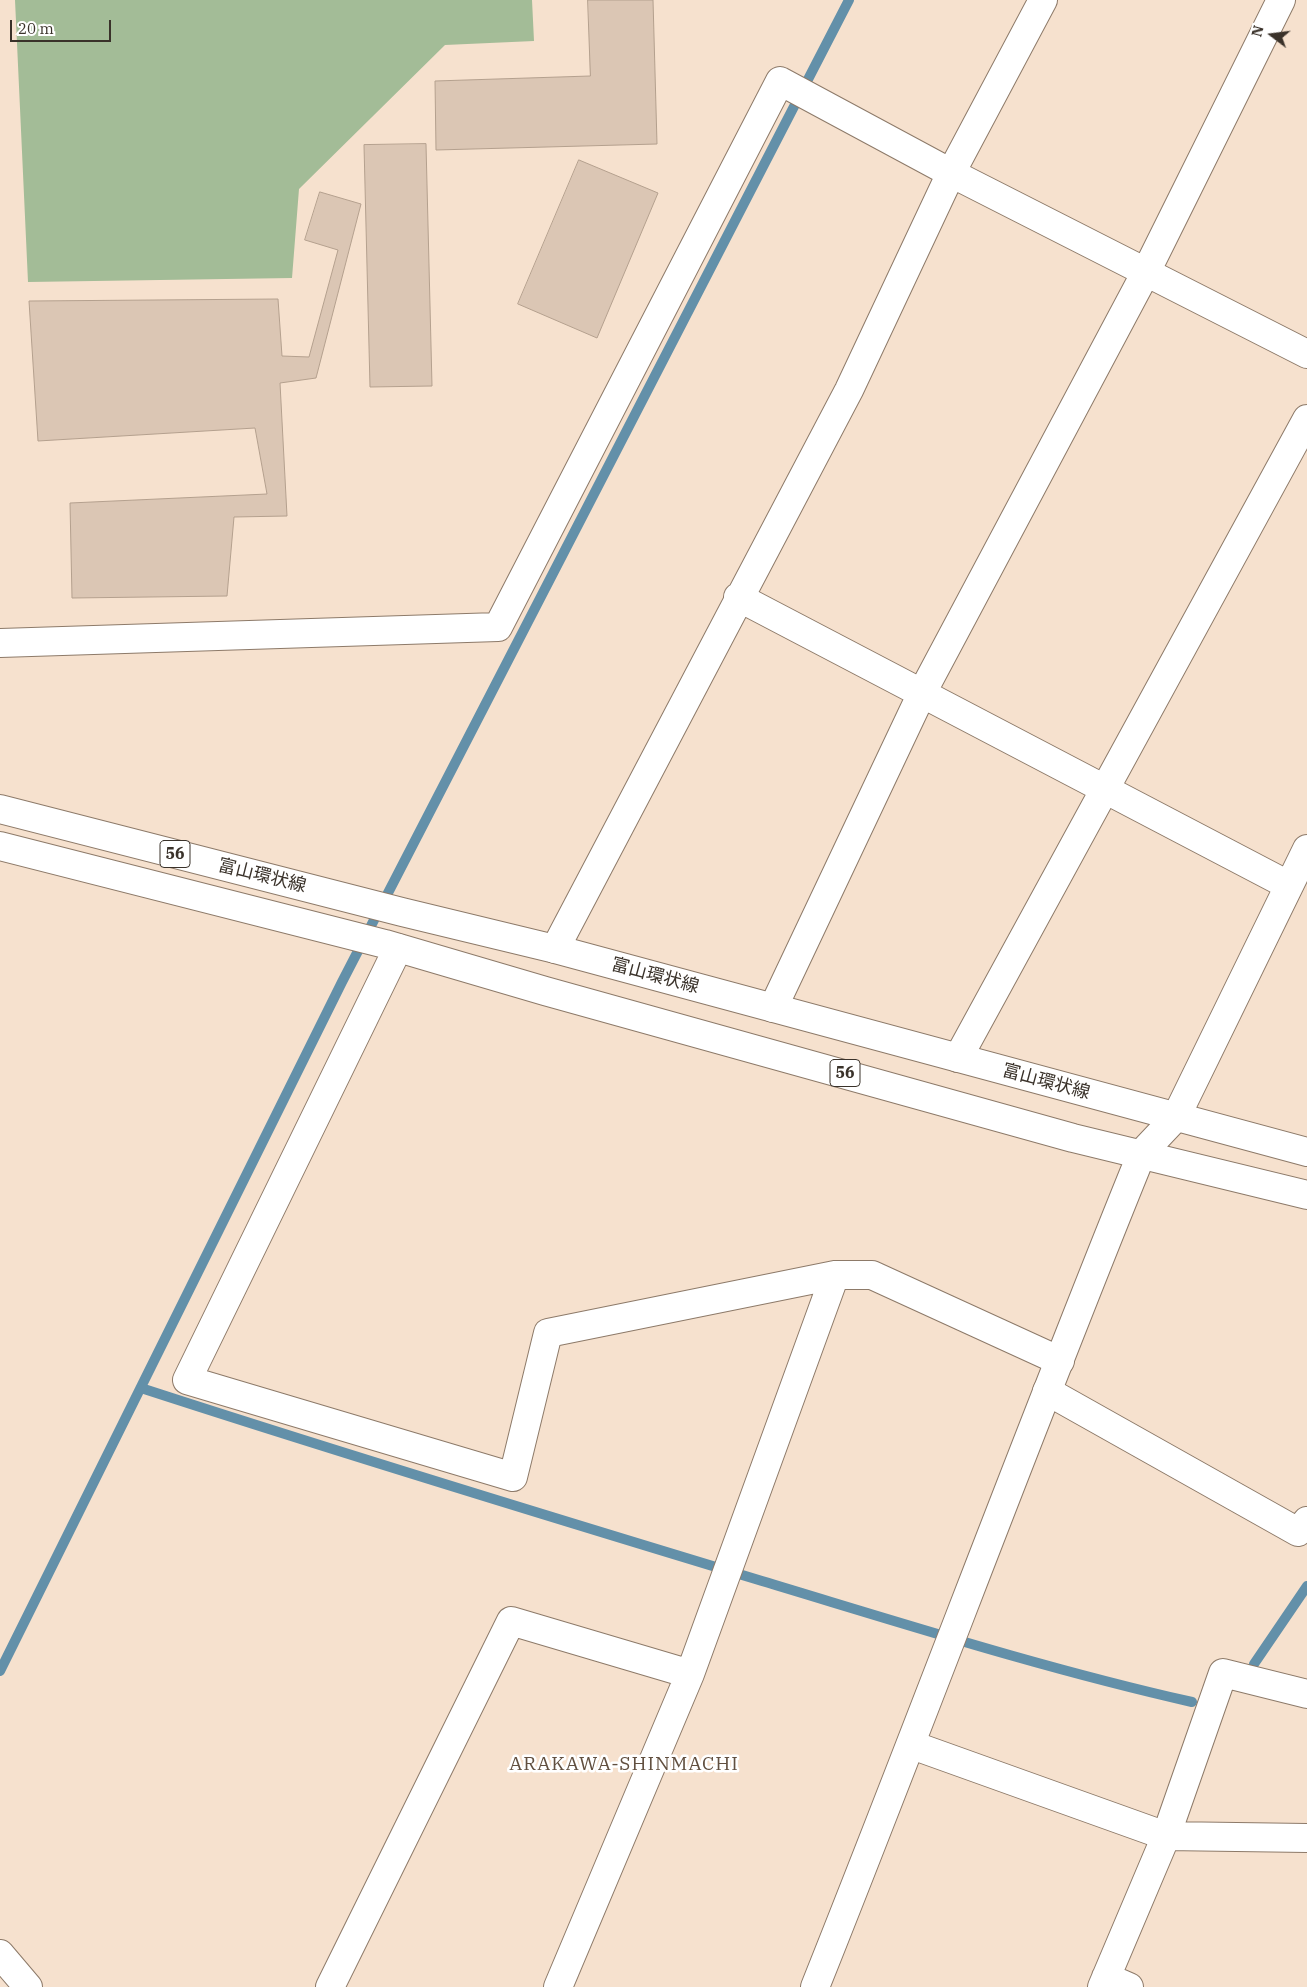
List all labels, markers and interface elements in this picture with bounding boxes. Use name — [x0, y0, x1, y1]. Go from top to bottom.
scale bar — [12, 10, 114, 42]
north arrow — [1247, 10, 1297, 60]
text: 20 m — [18, 19, 54, 38]
text: N — [1247, 23, 1268, 39]
road number: 56 — [160, 841, 190, 868]
street label: 富山環状線 — [216, 855, 308, 897]
street label: 富山環状線 — [609, 954, 701, 998]
road number: 56 — [830, 1060, 860, 1086]
street label: 富山環状線 — [1000, 1060, 1092, 1104]
district label: ARAKAWA-SHINMACHI — [507, 1754, 741, 1776]

